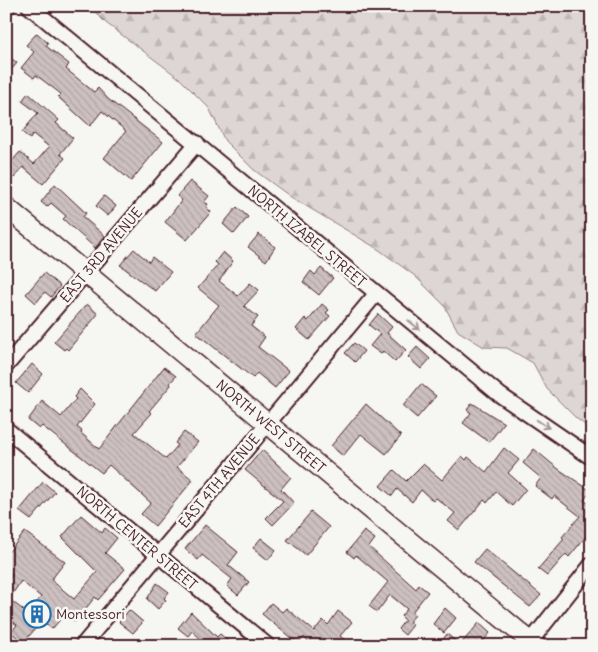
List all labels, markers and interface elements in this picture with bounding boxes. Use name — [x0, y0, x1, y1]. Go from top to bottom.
street label: NORTH IZABEL STREET — [244, 181, 370, 291]
street label: EAST 3RD AVENUE — [56, 204, 146, 306]
one-way arrow — [407, 319, 420, 330]
street label: NORTH WEST STREET — [212, 376, 329, 477]
one-way arrow — [535, 419, 549, 429]
street label: EAST 4TH AVENUE — [174, 430, 264, 532]
street label: NORTH CENTER STREET — [73, 482, 201, 594]
building icon: Montessori — [22, 599, 52, 629]
place label: Montessori — [56, 605, 125, 623]

